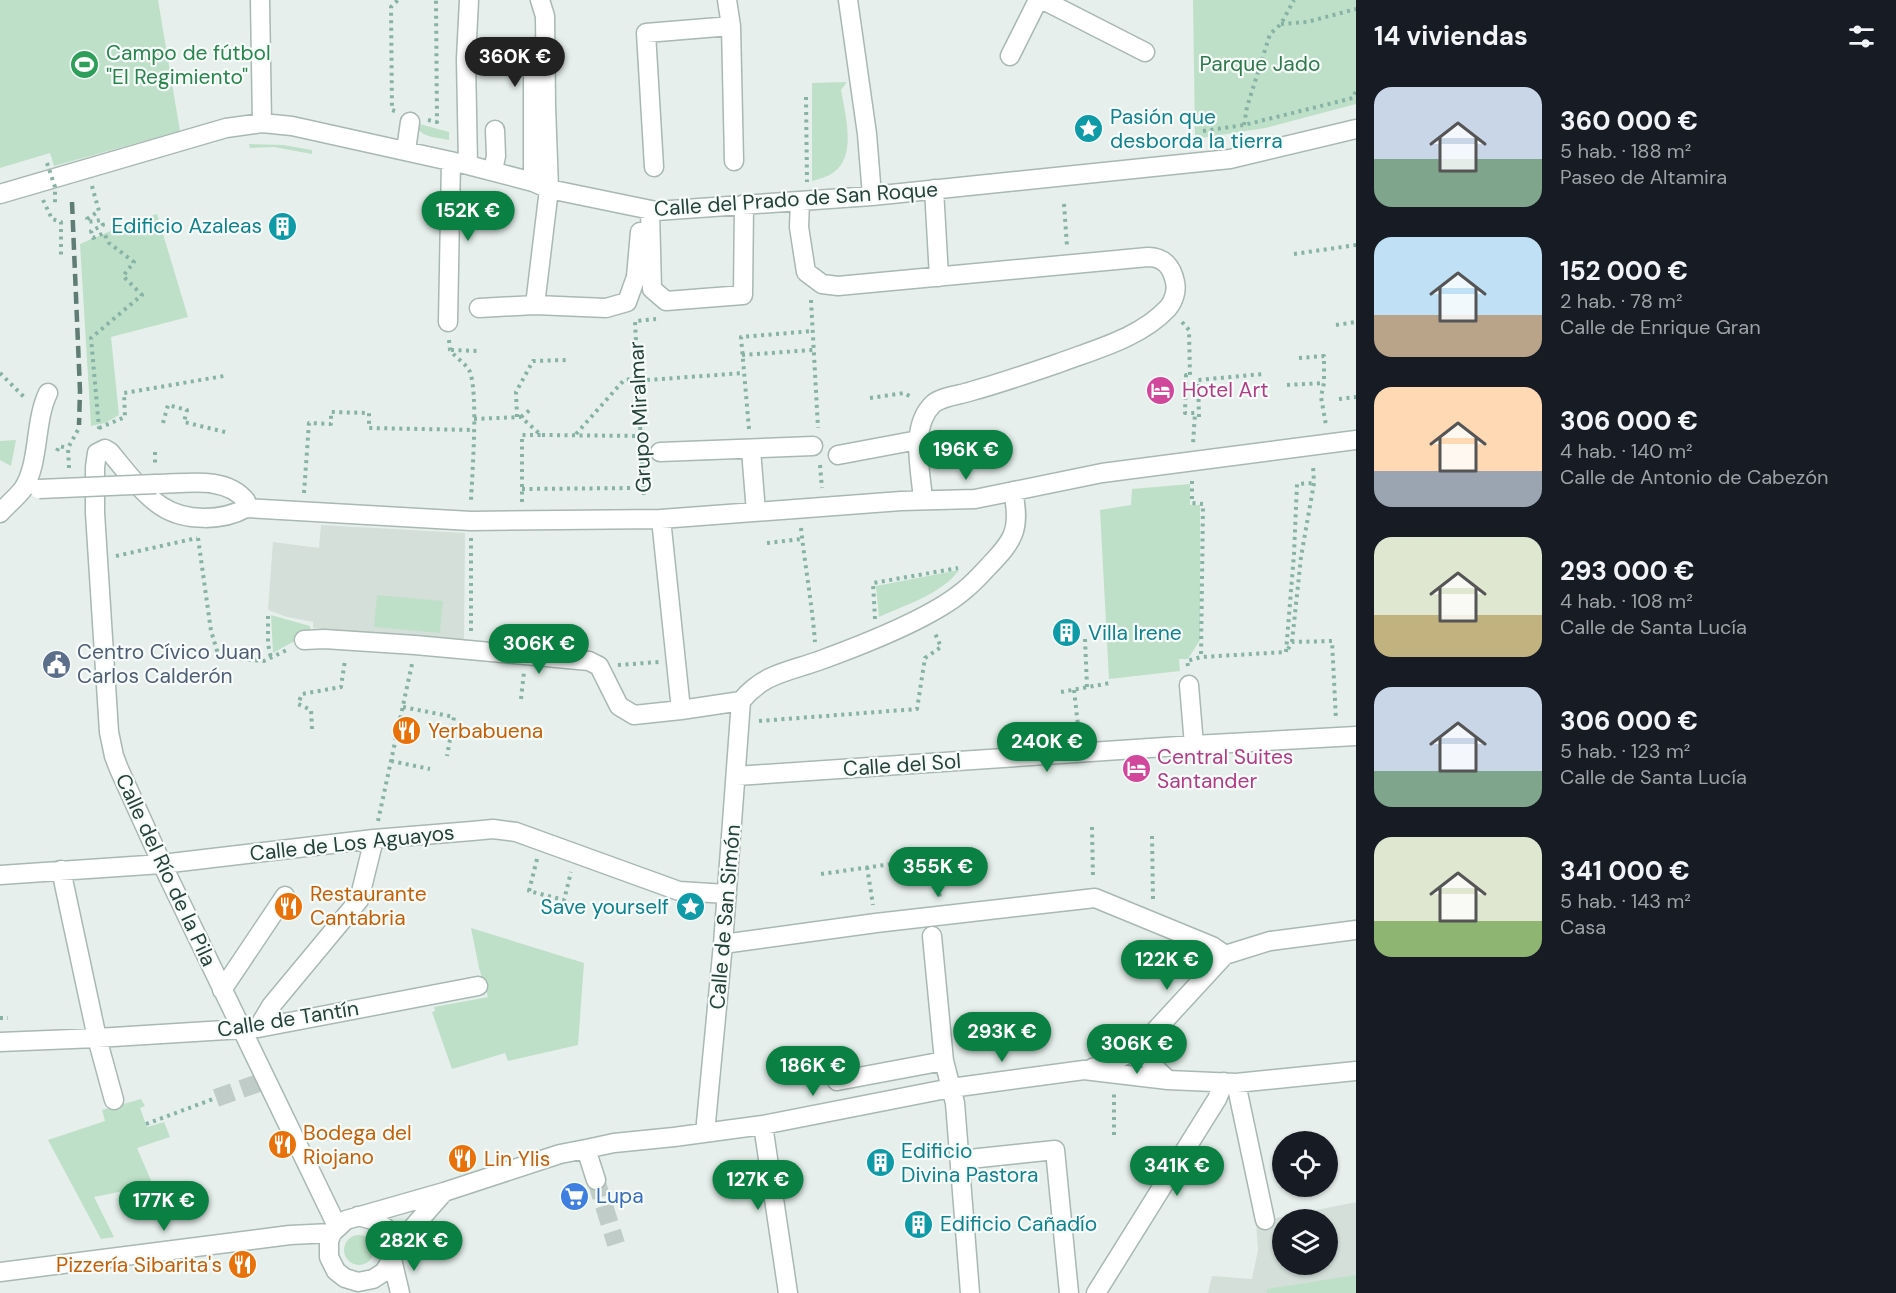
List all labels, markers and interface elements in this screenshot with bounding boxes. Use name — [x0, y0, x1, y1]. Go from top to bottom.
text: 14 viviendas — [1374, 19, 1528, 53]
icon: filters — [1845, 20, 1878, 53]
pin: 360K € — [466, 37, 564, 88]
place label: Campo de fútbol "El Regimiento" — [106, 39, 271, 91]
text: 360K € — [479, 43, 551, 69]
sports icon: Campo de fútbol "El Regimiento" — [69, 49, 101, 81]
park label: Parque Jado — [1200, 50, 1320, 78]
place label: Pasión que desborda la tierra — [1110, 103, 1283, 155]
text: 360 000 € — [1560, 104, 1698, 138]
icon: home — [1422, 111, 1494, 183]
place icon: Pasión que desborda la tierra — [1073, 113, 1105, 145]
text: 5 hab. · 188 m² — [1560, 138, 1691, 164]
text: Paseo de Altamira — [1560, 164, 1727, 190]
street label: Calle del Prado de San Roque — [653, 175, 939, 223]
pin: 152K € — [419, 191, 517, 242]
text: 152K € — [436, 197, 500, 223]
building icon: Edificio Azaleas — [267, 210, 299, 242]
place label: Edificio Azaleas — [111, 212, 262, 240]
text: 152 000 € — [1560, 254, 1688, 288]
icon: home — [1422, 261, 1494, 333]
text: 2 hab. · 78 m² — [1560, 288, 1683, 314]
text: Calle de Enrique Gran — [1560, 314, 1761, 340]
street label: Grupo Miralmar — [622, 340, 658, 493]
hotel icon: Hotel Art — [1145, 374, 1177, 406]
place label: Hotel Art — [1182, 376, 1268, 404]
text: 306 000 € — [1560, 404, 1698, 438]
icon: home — [1422, 411, 1494, 483]
pin: 196K € — [917, 430, 1015, 481]
text: 196K € — [933, 436, 999, 462]
text: 4 hab. · 140 m² — [1560, 438, 1693, 464]
text: Calle de Antonio de Cabezón — [1560, 464, 1829, 490]
text: 293 000 € — [1560, 554, 1695, 588]
icon: home — [1422, 561, 1494, 633]
text: 4 hab. · 108 m² — [1560, 588, 1693, 614]
text: Calle de Santa Lucía — [1560, 614, 1747, 640]
building icon: Villa Irene — [1051, 617, 1083, 649]
place label: Villa Irene — [1088, 619, 1182, 647]
pin: 306K € — [490, 624, 588, 675]
text: 306K € — [503, 630, 575, 656]
place label: Centro Cívico Juan Carlos Calderón — [77, 638, 262, 690]
public building icon: Centro Cívico Juan Carlos Calderón — [40, 648, 72, 680]
text: 306 000 € — [1560, 704, 1698, 738]
icon: home — [1422, 711, 1494, 783]
restaurant icon: Yerbabuena — [391, 715, 423, 747]
place label: Yerbabuena — [428, 717, 543, 745]
pin: 240K € — [998, 722, 1096, 773]
text: 240K € — [1011, 728, 1083, 754]
text: 5 hab. · 123 m² — [1560, 738, 1690, 764]
place label: Central Suites Santander — [1157, 743, 1293, 795]
street label: Calle del Sol — [842, 747, 962, 783]
hotel icon: Central Suites Santander — [1120, 753, 1152, 785]
text: Calle de Santa Lucía — [1560, 764, 1747, 790]
street label: Calle del Río de la Pila — [109, 769, 223, 971]
street label: Calle de Los Aguayos — [248, 818, 456, 868]
street label: Calle de San Simón — [703, 823, 747, 1011]
pin: 355K € — [889, 847, 987, 898]
text: 355K € — [903, 853, 973, 879]
text: 341 000 € — [1560, 854, 1690, 888]
icon: home — [1422, 861, 1494, 933]
place label: Restaurante Cantabria — [310, 880, 427, 932]
text: 5 hab. · 143 m² — [1560, 888, 1691, 914]
restaurant icon: Restaurante Cantabria — [273, 890, 305, 922]
place icon: Save yourself — [674, 891, 706, 923]
place label: Save yourself — [541, 893, 669, 921]
text: Casa — [1560, 914, 1606, 940]
pin: 122K € — [1118, 940, 1216, 991]
text: 122K € — [1135, 946, 1199, 972]
street label: Calle de Tantín — [215, 994, 361, 1044]
pin: 293K € — [953, 1012, 1051, 1063]
text: 293K € — [967, 1018, 1037, 1044]
pin: 306K € — [1088, 1024, 1186, 1075]
text: 306K € — [1101, 1030, 1173, 1056]
pin: 186K € — [764, 1046, 862, 1097]
text: 186K € — [780, 1052, 846, 1078]
place label: Bodega del Riojano — [303, 1119, 412, 1171]
restaurant icon: Bodega del Riojano — [266, 1129, 298, 1161]
map controls — [1272, 1131, 1338, 1275]
button: locate — [1272, 1131, 1338, 1197]
place label: Edificio Divina Pastora — [901, 1137, 1038, 1189]
restaurant icon: Lin Ylis — [447, 1143, 479, 1175]
place label: Lin Ylis — [484, 1145, 550, 1173]
pin: 341K € — [1128, 1146, 1226, 1197]
building icon: Edificio Divina Pastora — [864, 1147, 896, 1179]
text: 341K € — [1144, 1152, 1210, 1178]
pin: 127K € — [709, 1160, 807, 1211]
text: 127K € — [727, 1166, 789, 1192]
supermarket icon: Lupa — [559, 1180, 591, 1212]
pin: 177K € — [115, 1181, 213, 1232]
place label: Lupa — [596, 1182, 644, 1210]
text: 177K € — [133, 1187, 195, 1213]
building icon: Edificio Cañadío — [903, 1208, 935, 1240]
button: layers — [1272, 1209, 1338, 1275]
place label: Edificio Cañadío — [940, 1210, 1097, 1238]
pin: 282K € — [365, 1221, 463, 1272]
text: 282K € — [379, 1227, 449, 1253]
restaurant icon: Pizzería Sibarita's — [227, 1249, 259, 1281]
place label: Pizzería Sibarita's — [56, 1251, 222, 1279]

